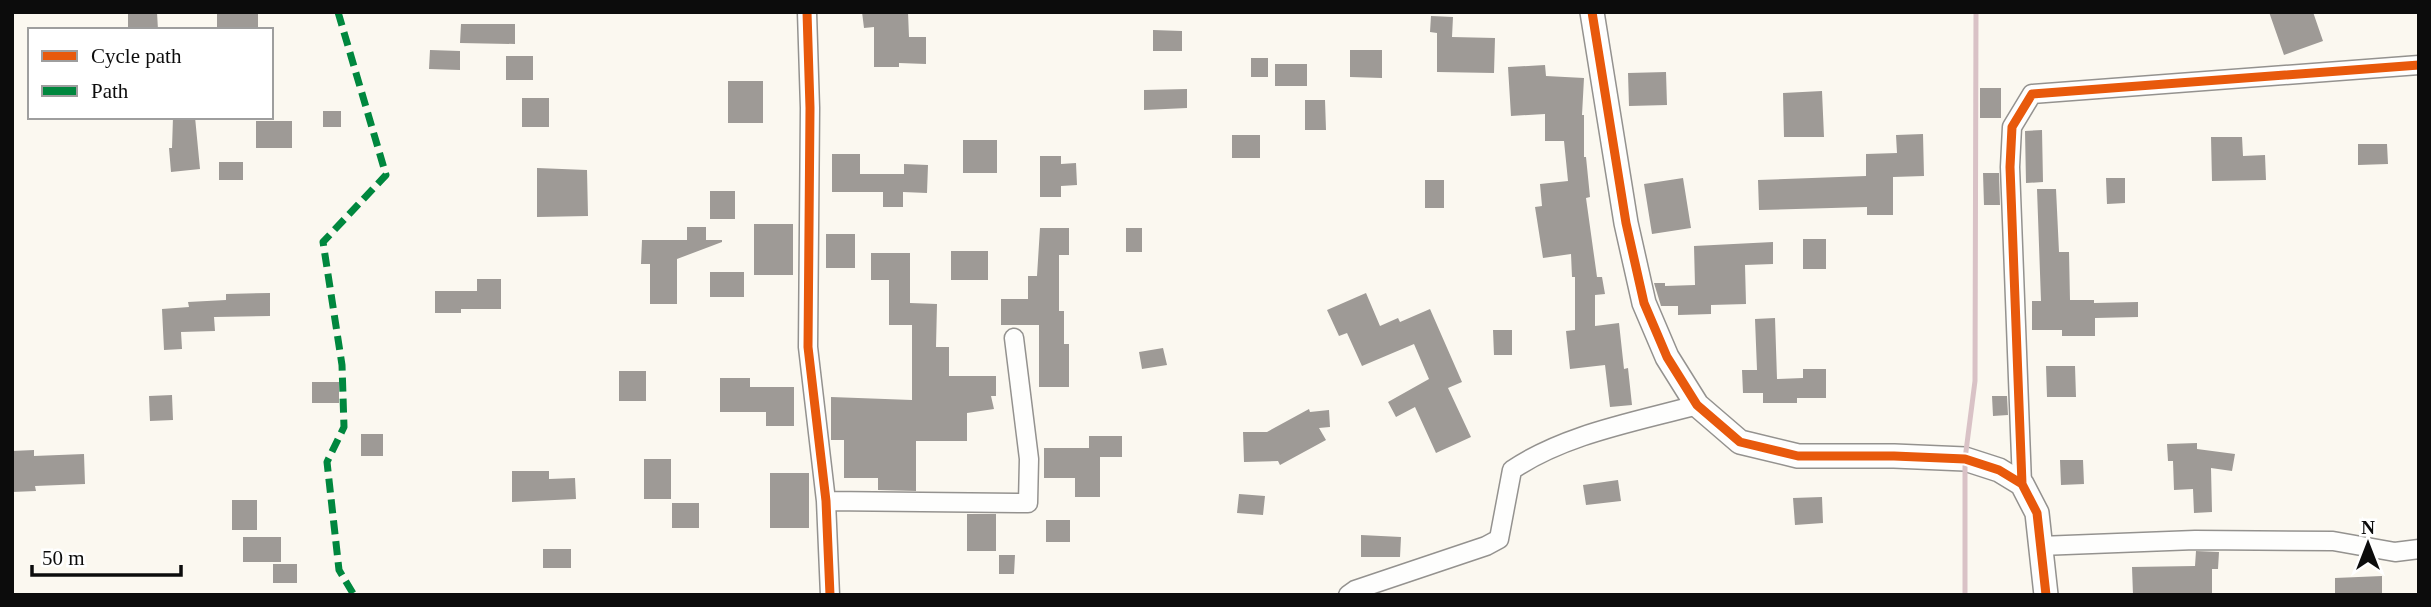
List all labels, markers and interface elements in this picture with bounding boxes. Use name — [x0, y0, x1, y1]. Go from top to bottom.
legend — [28, 28, 273, 119]
text: Cycle path — [91, 44, 182, 68]
text: Path — [91, 79, 129, 103]
north arrow — [2333, 509, 2403, 579]
text: N — [2361, 517, 2375, 538]
scale bar — [32, 534, 180, 578]
text: 50 m — [42, 546, 85, 570]

